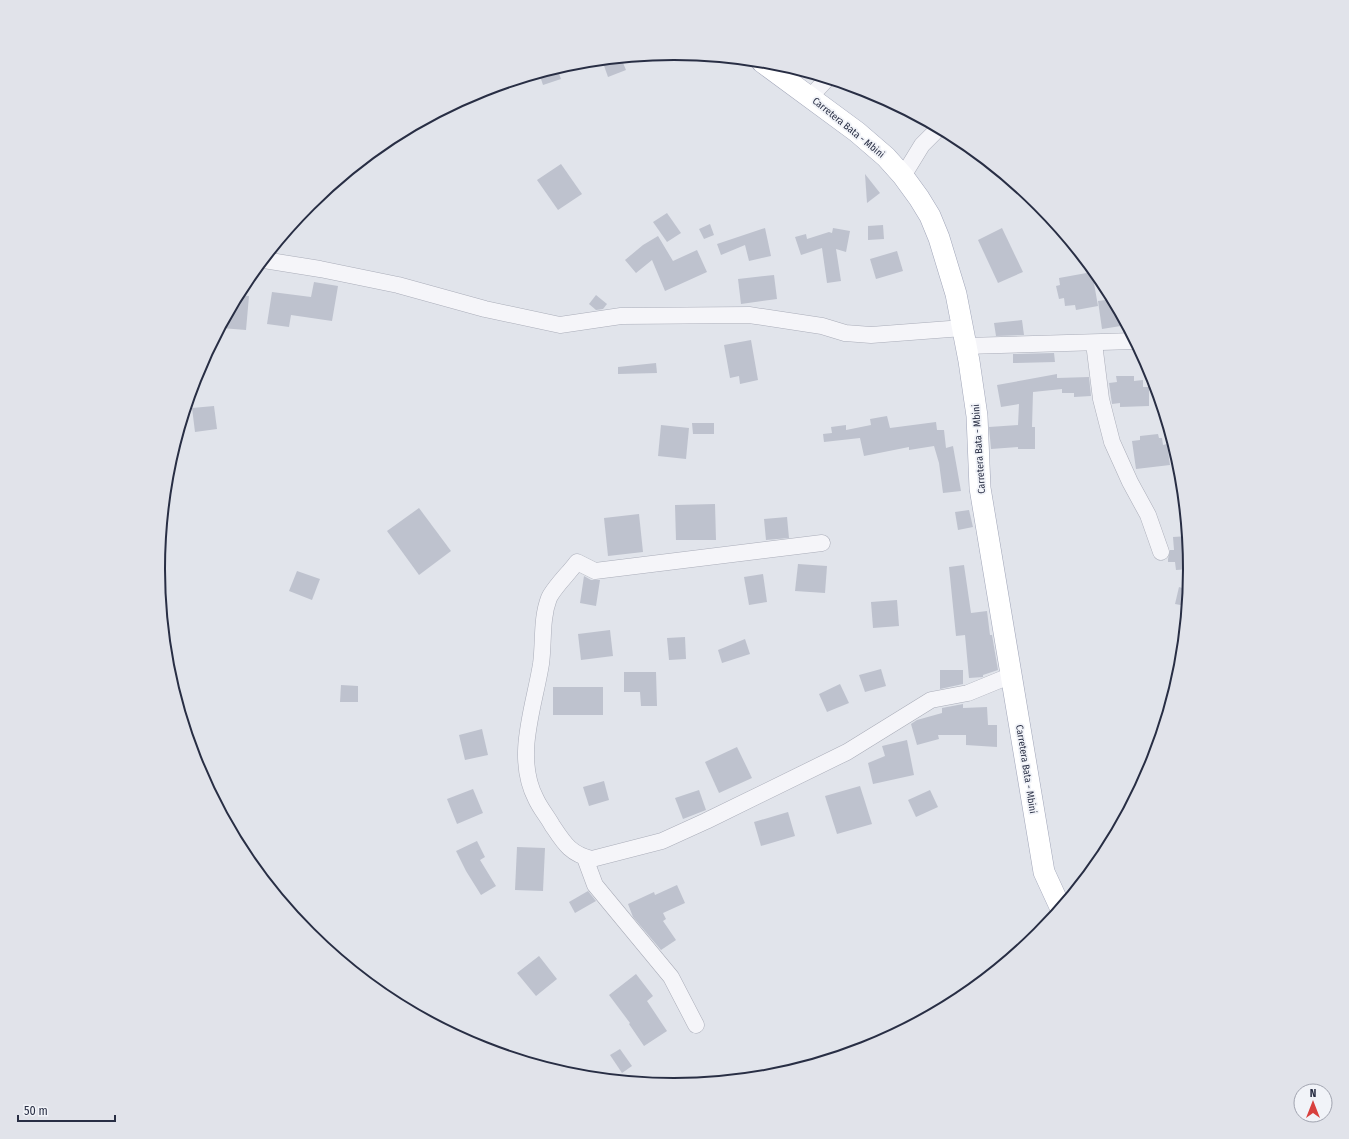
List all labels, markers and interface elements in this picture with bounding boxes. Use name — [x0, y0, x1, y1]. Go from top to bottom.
street label: Carretera Bata - Mbini — [810, 95, 887, 161]
street label: Carretera Bata - Mbini — [970, 404, 988, 494]
street label: Carretera Bata - Mbini — [1013, 724, 1039, 814]
north arrow — [1293, 1083, 1333, 1123]
text: N — [1310, 1087, 1316, 1100]
scale bar — [18, 1097, 115, 1123]
text: 50 m — [24, 1104, 48, 1118]

